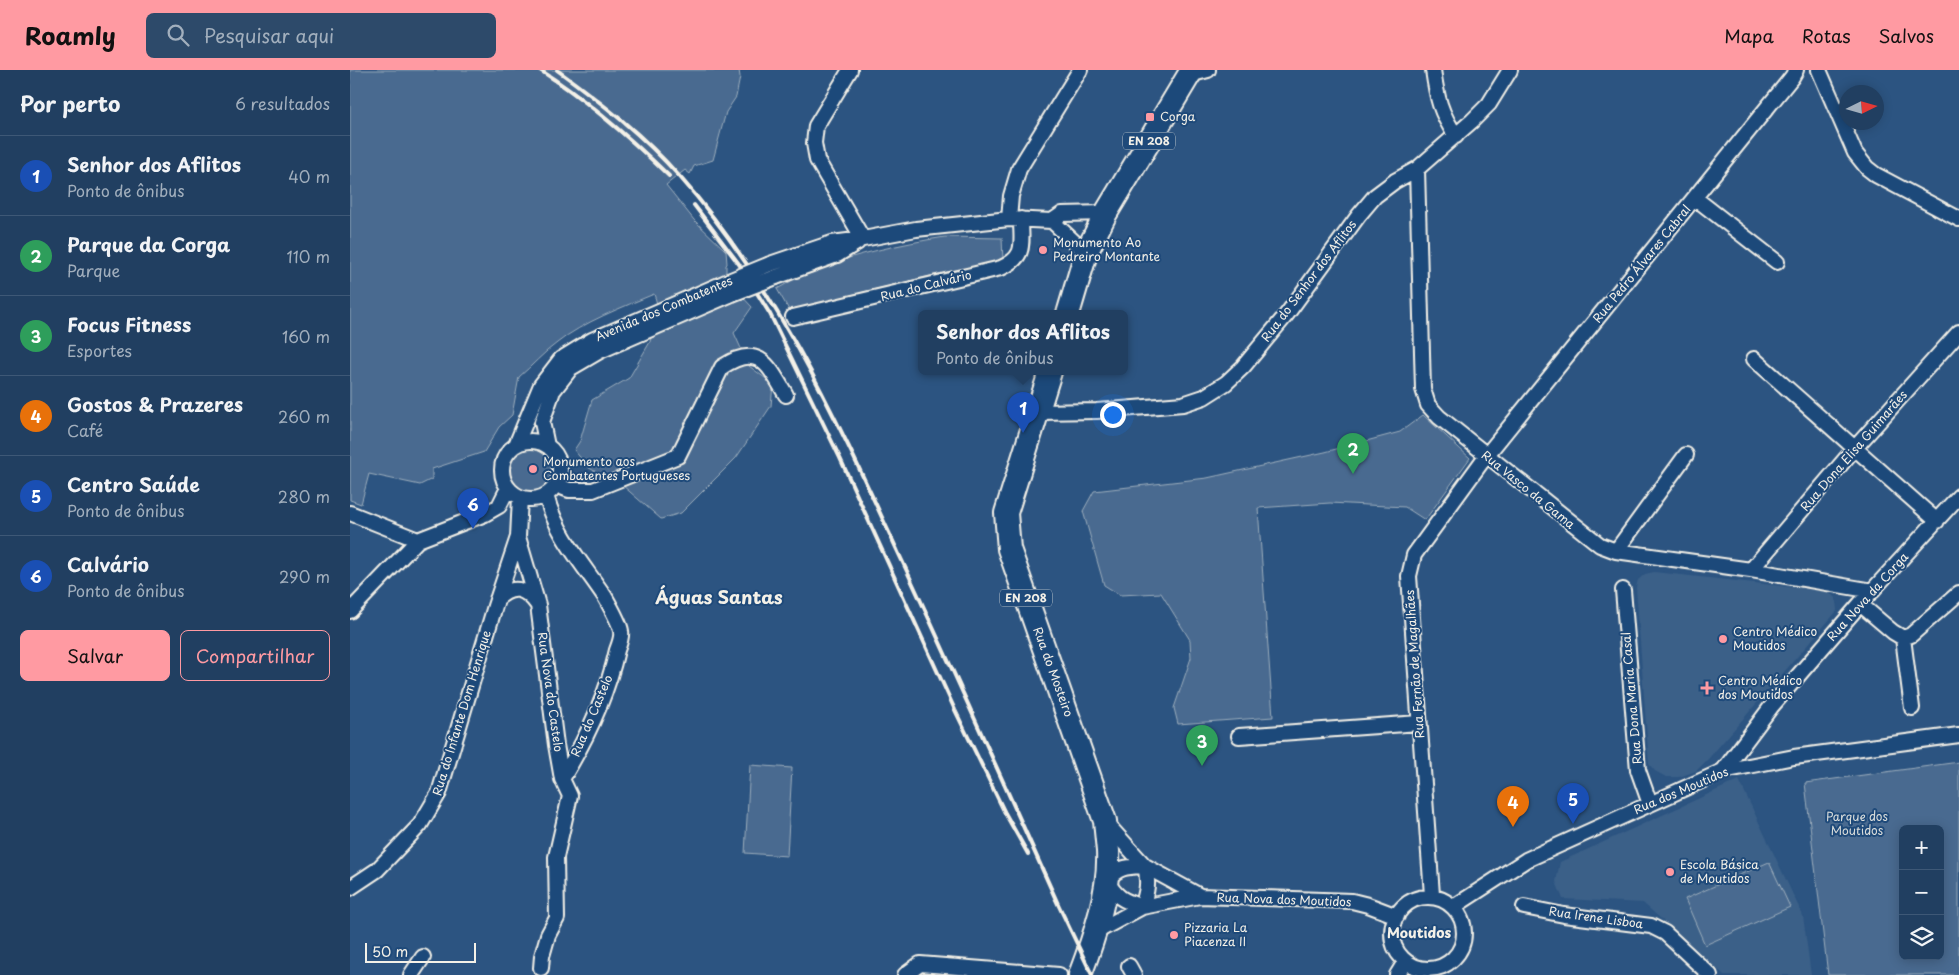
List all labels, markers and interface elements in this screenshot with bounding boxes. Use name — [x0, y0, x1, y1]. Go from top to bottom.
search box — [146, 13, 496, 58]
text: Roamly — [25, 17, 116, 53]
icon: search — [164, 21, 192, 49]
text: Pesquisar aqui — [204, 21, 334, 49]
text: Mapa — [1724, 22, 1774, 49]
text: Rotas — [1802, 22, 1851, 49]
text: Salvos — [1879, 22, 1934, 49]
north arrow — [1839, 85, 1884, 130]
text: Por perto — [20, 87, 120, 119]
text: 6 resultados — [235, 91, 330, 115]
place label: Corga — [1160, 107, 1196, 125]
marker: Corga — [1144, 111, 1156, 123]
road number: EN 208 — [1123, 132, 1175, 150]
text: Senhor dos Aflitos — [67, 150, 241, 178]
text: 1 — [32, 164, 40, 188]
text: 40 m — [288, 164, 330, 188]
text: Ponto de ônibus — [67, 178, 184, 202]
street label: Rua Pedro Álvares Cabral — [1588, 201, 1695, 326]
street label: Rua do Senhor dos Aflitos — [1256, 215, 1360, 345]
text: Parque da Corga — [67, 230, 230, 258]
place label: Monumento Ao Pedreiro Montante — [1053, 233, 1160, 265]
text: 2 — [30, 244, 42, 268]
text: 110 m — [287, 244, 330, 268]
marker: Monumento Ao Pedreiro Montante — [1037, 244, 1049, 256]
text: Parque — [67, 258, 120, 282]
street label: Rua do Calvário — [878, 265, 973, 305]
street label: Avenida dos Combatentes — [592, 271, 735, 345]
text: Focus Fitness — [67, 310, 191, 338]
popup — [918, 310, 1128, 375]
text: Senhor dos Aflitos — [936, 317, 1110, 345]
text: 3 — [31, 324, 41, 348]
text: 160 m — [282, 324, 330, 348]
text: Esportes — [67, 338, 132, 362]
text: Ponto de ônibus — [936, 345, 1053, 369]
street label: Rua Dona Elisa Guimarães — [1796, 386, 1911, 515]
text: Gostos & Prazeres — [67, 390, 243, 418]
pin: 1 — [1007, 392, 1039, 433]
your location — [1100, 402, 1126, 428]
text: 4 — [31, 404, 41, 428]
text: 260 m — [278, 404, 330, 428]
text: Café — [67, 418, 103, 442]
pin: 2 — [1337, 433, 1369, 474]
street label: Rua Vasco da Gama — [1478, 446, 1580, 533]
place label: Monumento aos Combatentes Portugueses — [543, 452, 691, 484]
marker: Monumento aos Combatentes Portugueses — [527, 463, 539, 475]
text: Centro Saúde — [67, 470, 200, 498]
text: 5 — [31, 484, 41, 508]
text: 280 m — [278, 484, 330, 508]
pin: 6 — [457, 488, 489, 529]
text: Ponto de ônibus — [67, 498, 184, 522]
street label: Rua Nova da Corga — [1822, 548, 1912, 645]
text: Calvário — [67, 550, 149, 578]
text: 6 — [30, 564, 42, 588]
text: 290 m — [279, 564, 330, 588]
text: Ponto de ônibus — [67, 578, 184, 602]
district label: Águas Santas — [654, 583, 783, 610]
street label: Rua Fernão de Magalhães — [1400, 589, 1428, 739]
road number: EN 208 — [1000, 590, 1052, 606]
place label: Centro Médico Moutidos — [1733, 622, 1817, 654]
street label: Rua do Mosteiro — [1029, 624, 1079, 719]
street label: Rua do Infante Dom Henrique — [427, 627, 495, 798]
button: Salvar — [20, 630, 170, 681]
button: Compartilhar — [180, 630, 330, 681]
street label: Rua Nova do Castelo — [534, 631, 568, 753]
street label: Rua Dona Maria Casal — [1616, 631, 1646, 765]
marker: Centro Médico Moutidos — [1717, 633, 1729, 645]
place label: Centro Médico dos Moutidos — [1718, 671, 1802, 703]
street label: Rua do Castelo — [566, 672, 617, 759]
marker: Centro Médico dos Moutidos — [1700, 681, 1714, 695]
pin: 3 — [1186, 725, 1218, 766]
street label: Rua dos Moutidos — [1630, 762, 1731, 818]
pin: 5 — [1557, 783, 1589, 824]
pin: 4 — [1497, 786, 1529, 827]
park label: Parque dos Moutidos — [1826, 807, 1889, 839]
map controls — [1899, 825, 1944, 960]
button: + — [1899, 825, 1944, 870]
place label: Escola Básica de Moutidos — [1680, 855, 1759, 887]
marker: Escola Básica de Moutidos — [1664, 866, 1676, 878]
button: − — [1899, 870, 1944, 915]
street label: Rua Nova dos Moutidos — [1216, 888, 1352, 910]
street label: Rua Irene Lisboa — [1548, 901, 1645, 933]
button: layers — [1899, 915, 1944, 960]
place label: Pizzaria La Piacenza II — [1184, 918, 1248, 950]
district label: Moutidos — [1387, 922, 1451, 943]
marker: Pizzaria La Piacenza II — [1168, 929, 1180, 941]
scale bar — [365, 940, 476, 963]
text: 50 m — [372, 941, 408, 962]

